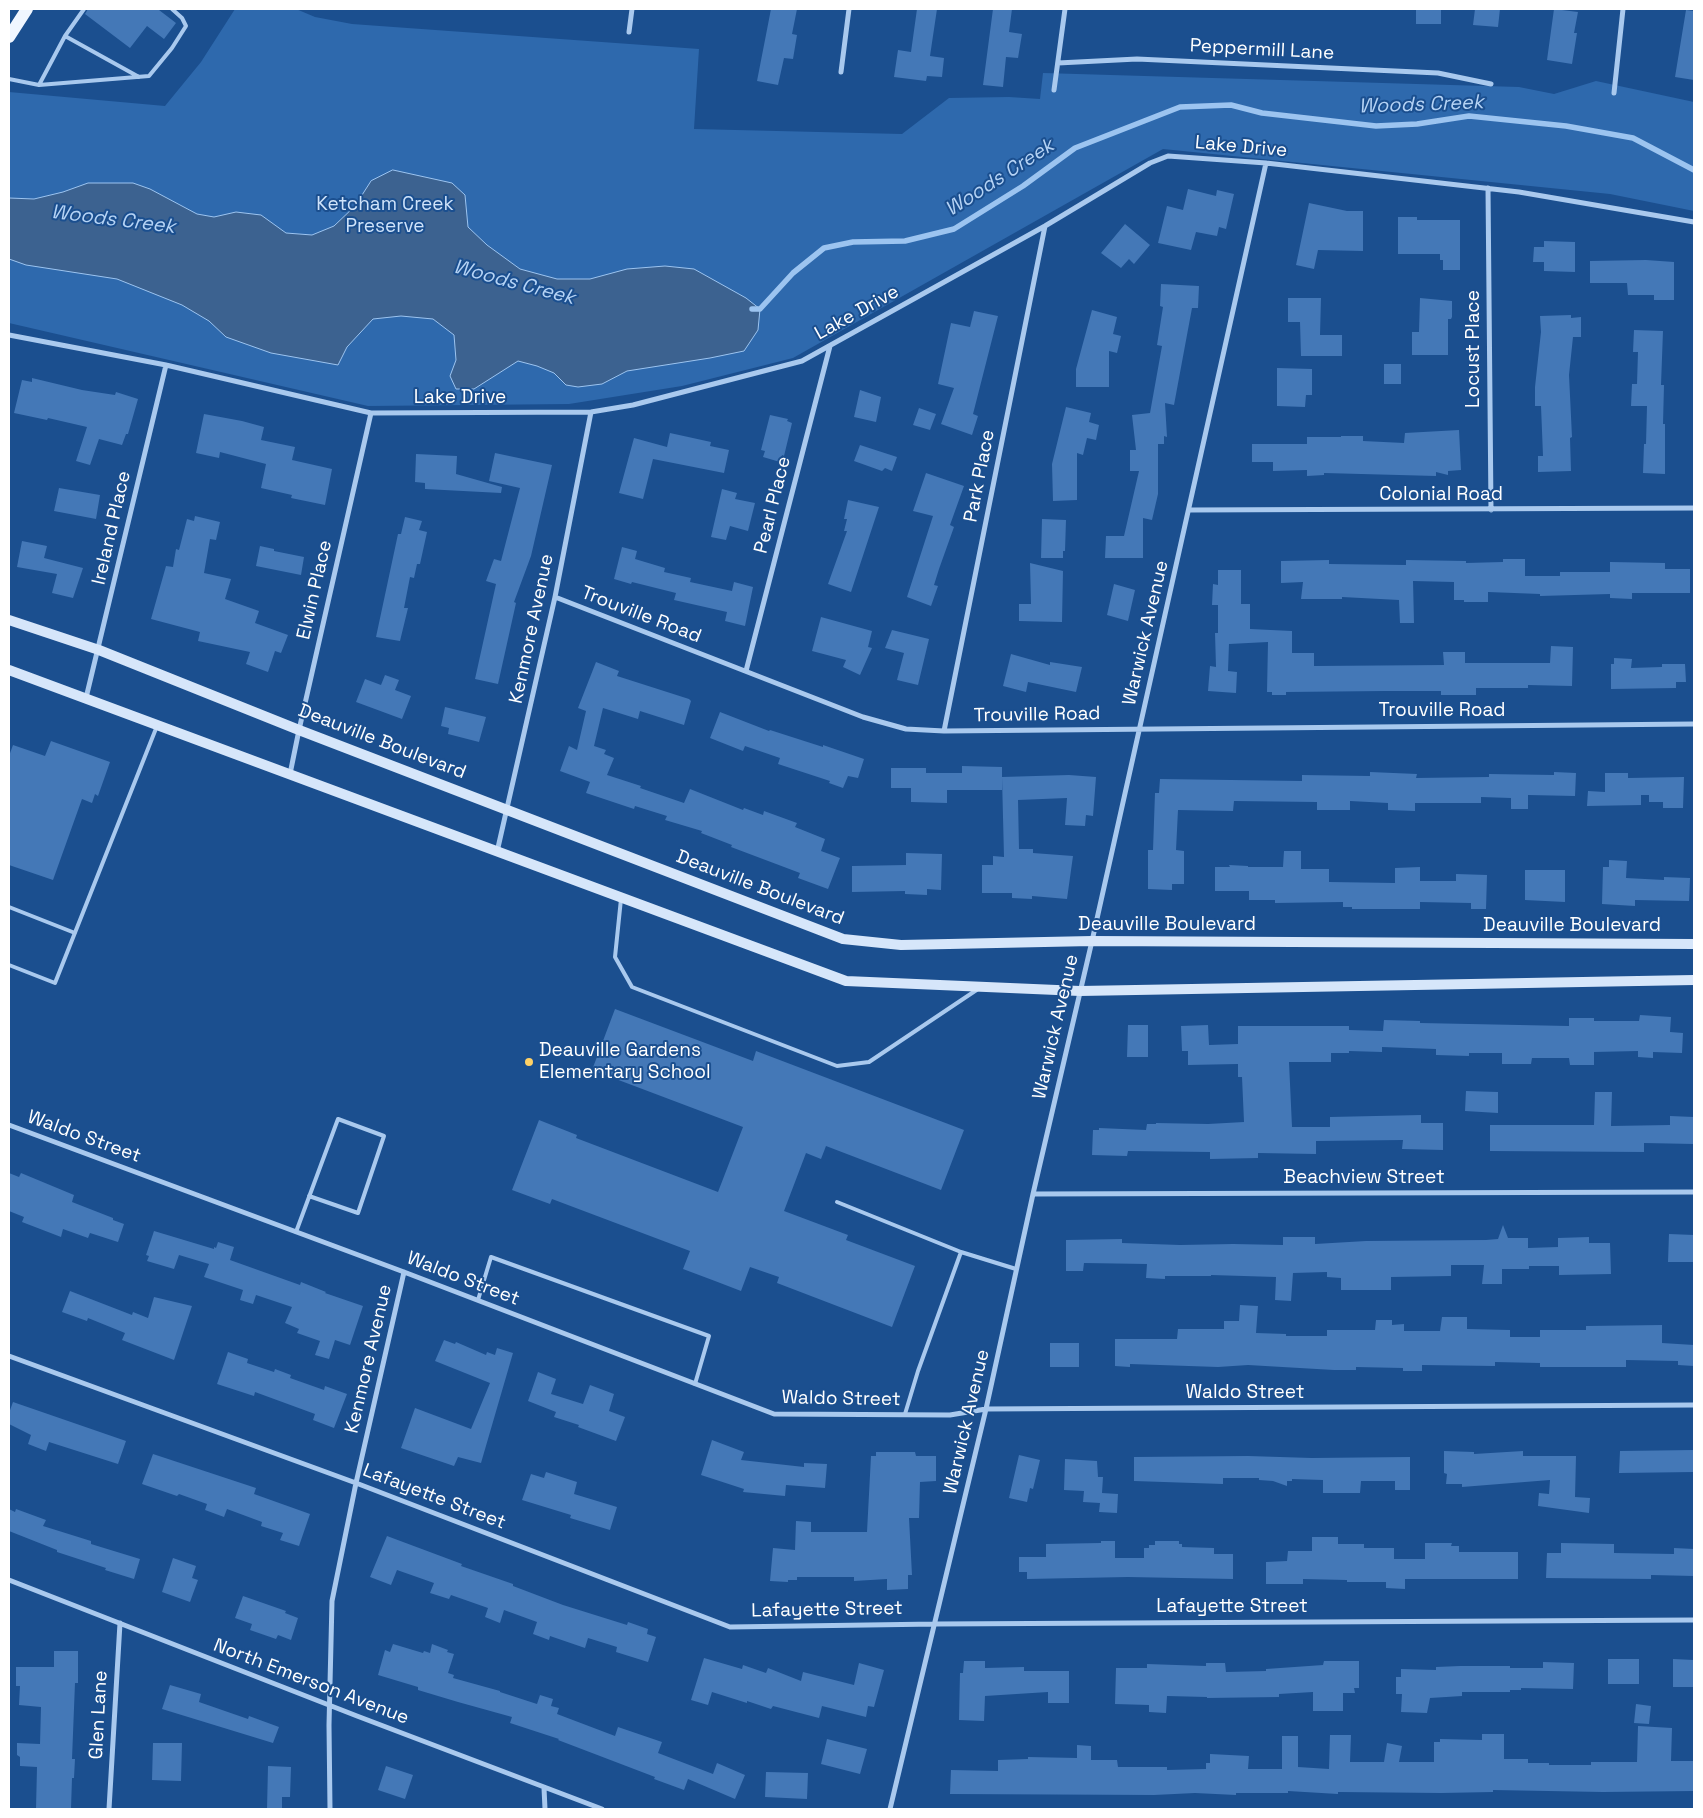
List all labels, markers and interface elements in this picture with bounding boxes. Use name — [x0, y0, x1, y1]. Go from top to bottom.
street label: Peppermill Lane — [1189, 35, 1335, 65]
water label: Woods Creek — [1358, 91, 1484, 119]
street label: Lake Drive — [1194, 132, 1288, 162]
water label: Woods Creek — [941, 134, 1059, 222]
park label: Ketcham Creek Preserve — [316, 194, 454, 238]
water label: Woods Creek — [50, 200, 176, 240]
water label: Woods Creek — [451, 255, 577, 311]
street label: Lake Drive — [811, 281, 903, 345]
street label: Locust Place — [1463, 290, 1485, 408]
street label: Lake Drive — [414, 387, 506, 409]
street label: Park Place — [960, 428, 1000, 524]
street label: Pearl Place — [750, 454, 796, 556]
street label: Ireland Place — [88, 469, 136, 587]
street label: Colonial Road — [1379, 484, 1503, 506]
street label: Elwin Place — [293, 538, 337, 642]
street label: Kenmore Avenue — [505, 552, 559, 706]
street label: Warwick Avenue — [1118, 558, 1174, 708]
street label: Trouville Road — [578, 582, 704, 648]
street label: Deauville Boulevard — [295, 699, 469, 785]
street label: Trouville Road — [1379, 700, 1505, 722]
street label: Trouville Road — [973, 702, 1101, 728]
street label: Deauville Boulevard — [673, 845, 847, 931]
street label: Deauville Boulevard — [1078, 914, 1256, 936]
street label: Deauville Boulevard — [1483, 915, 1661, 937]
street label: Warwick Avenue — [1028, 952, 1084, 1102]
place label: Deauville Gardens Elementary School — [539, 1040, 711, 1084]
marker: Deauville Gardens Elementary School — [523, 1056, 535, 1068]
street label: Waldo Street — [24, 1106, 144, 1168]
street label: Beachview Street — [1283, 1167, 1445, 1189]
street label: Waldo Street — [403, 1247, 523, 1311]
street label: Kenmore Avenue — [341, 1282, 397, 1436]
street label: Warwick Avenue — [939, 1347, 995, 1497]
street label: Waldo Street — [1186, 1382, 1304, 1404]
street label: Waldo Street — [781, 1387, 901, 1411]
street label: Lafayette Street — [359, 1459, 509, 1535]
street label: Lafayette Street — [1156, 1596, 1308, 1618]
street label: Lafayette Street — [751, 1597, 903, 1623]
street label: North Emerson Avenue — [210, 1634, 412, 1730]
street label: Glen Lane — [85, 1670, 113, 1760]

